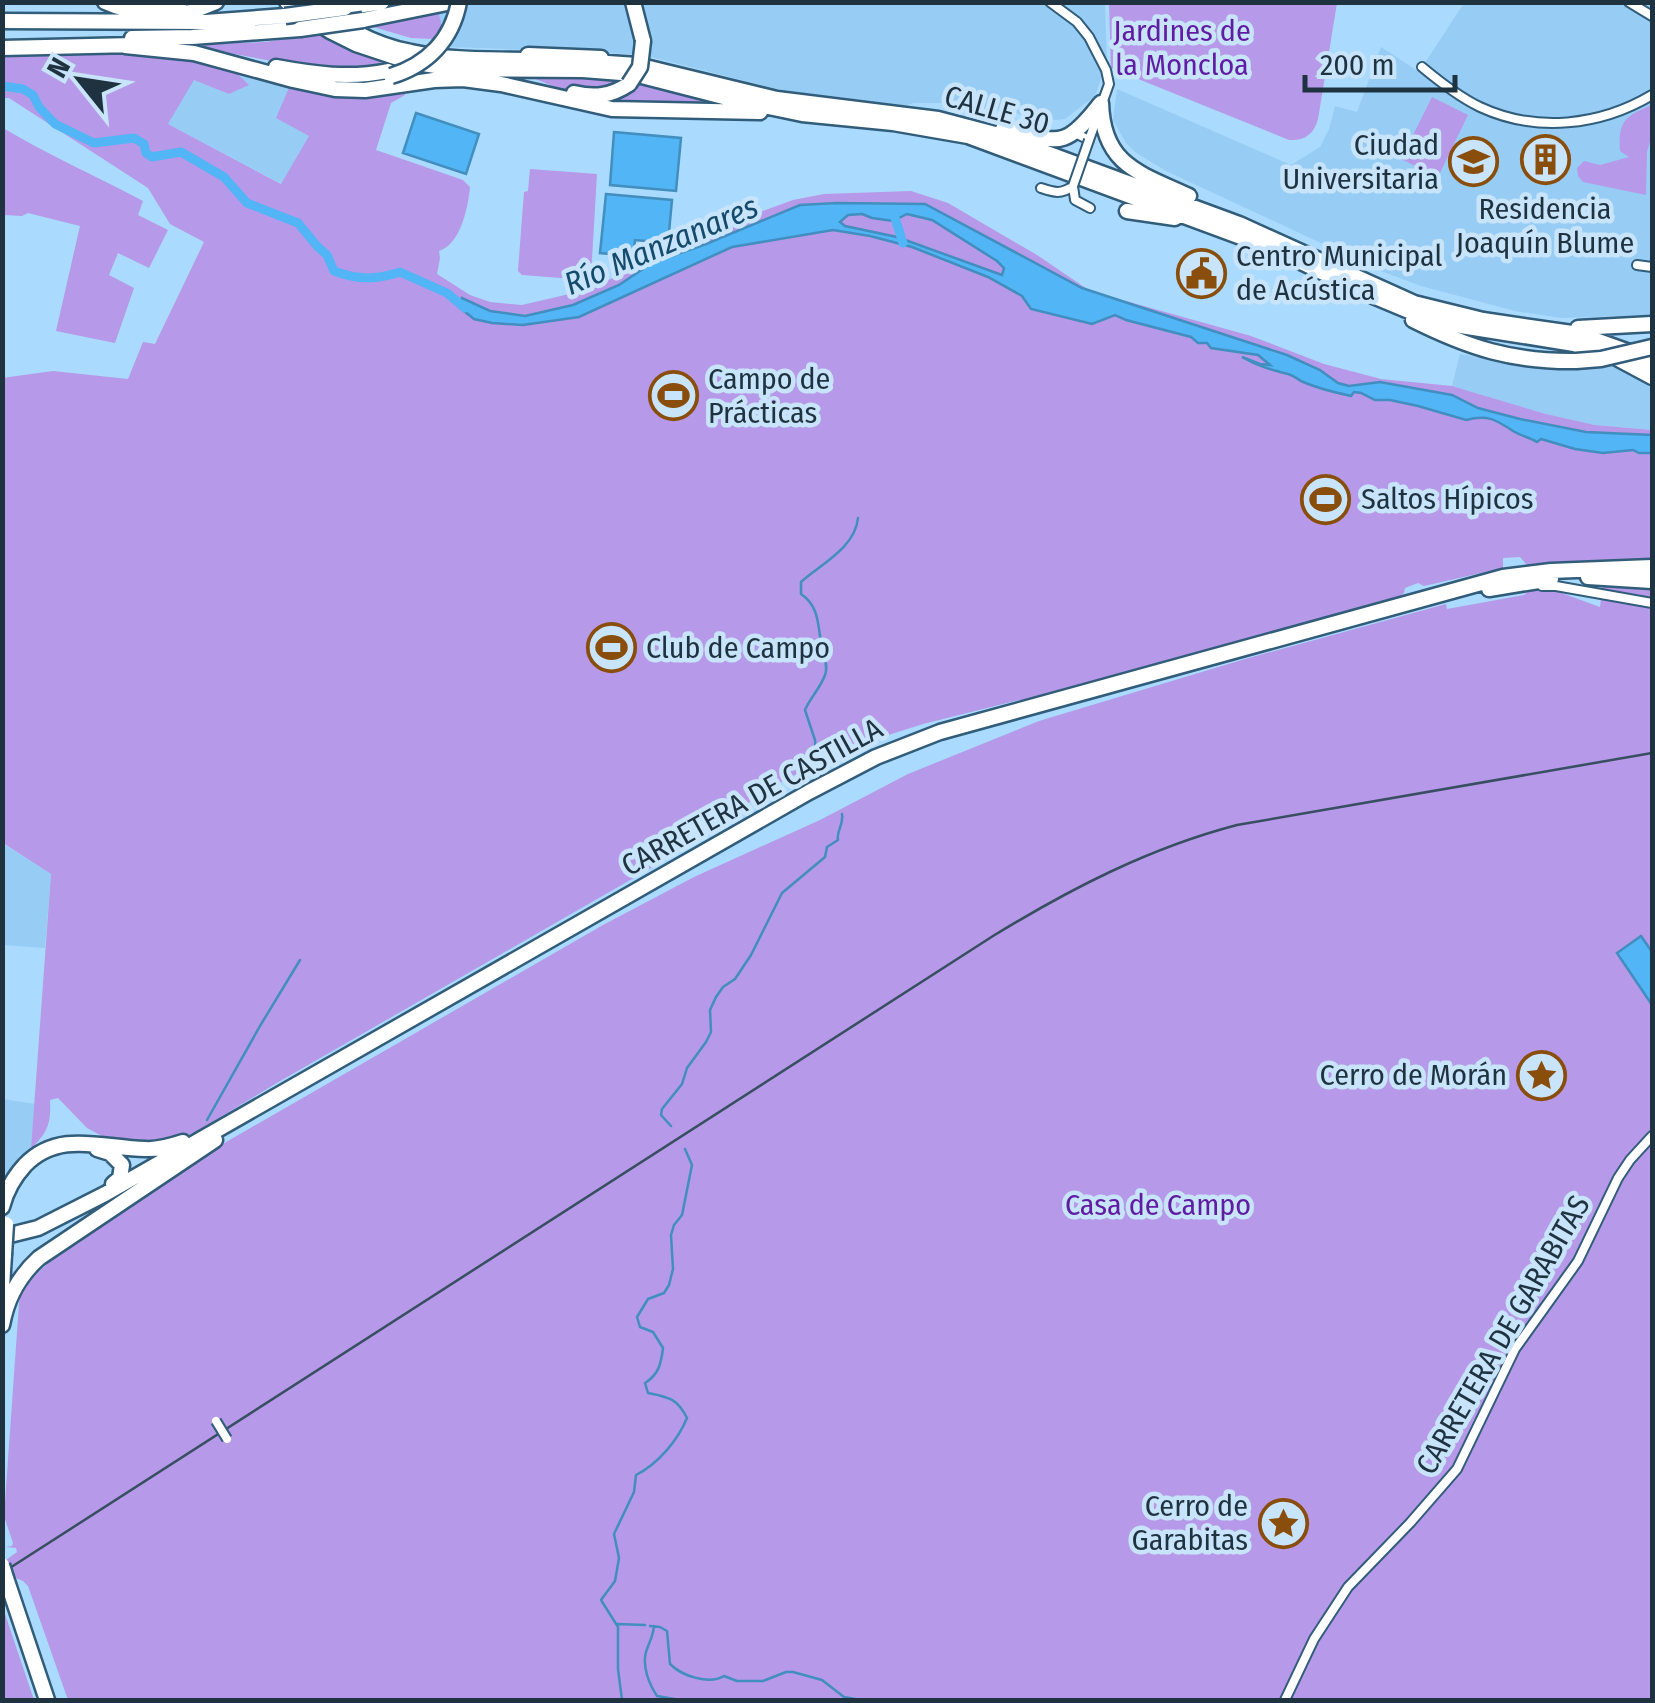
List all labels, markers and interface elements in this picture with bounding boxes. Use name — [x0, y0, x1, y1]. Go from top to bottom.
park label: Jardines de la Moncloa — [1113, 13, 1251, 83]
north arrow — [30, 30, 130, 130]
scale bar — [1305, 30, 1455, 92]
text: 200 m — [1320, 47, 1395, 83]
text: N — [40, 52, 77, 83]
street label: CALLE 30 — [940, 78, 1054, 142]
place label: Ciudad Universitaria — [1282, 127, 1439, 197]
building icon: Residencia Joaquín Blume — [1519, 134, 1571, 186]
school or university icon: Ciudad Universitaria — [1448, 136, 1500, 188]
water label: Río Manzanares — [559, 187, 763, 303]
place label: Residencia Joaquín Blume — [1456, 191, 1634, 261]
place label: Centro Municipal de Acústica — [1236, 238, 1442, 308]
public building icon: Centro Municipal de Acústica — [1175, 247, 1227, 299]
place label: Campo de Prácticas — [708, 361, 830, 431]
sports icon: Campo de Prácticas — [647, 370, 699, 422]
sports icon: Saltos Hípicos — [1300, 473, 1352, 525]
place label: Saltos Hípicos — [1361, 481, 1534, 517]
sports icon: Club de Campo — [585, 622, 637, 674]
place label: Club de Campo — [646, 630, 830, 666]
street label: CARRETERA DE CASTILLA — [615, 710, 889, 884]
place icon: Cerro de Morán — [1516, 1049, 1568, 1101]
place label: Cerro de Morán — [1320, 1057, 1507, 1093]
park label: Casa de Campo — [1065, 1187, 1251, 1223]
street label: CARRETERA DE GARABITAS — [1408, 1189, 1598, 1481]
place label: Cerro de Garabitas — [1131, 1488, 1248, 1558]
place icon: Cerro de Garabitas — [1257, 1497, 1309, 1549]

